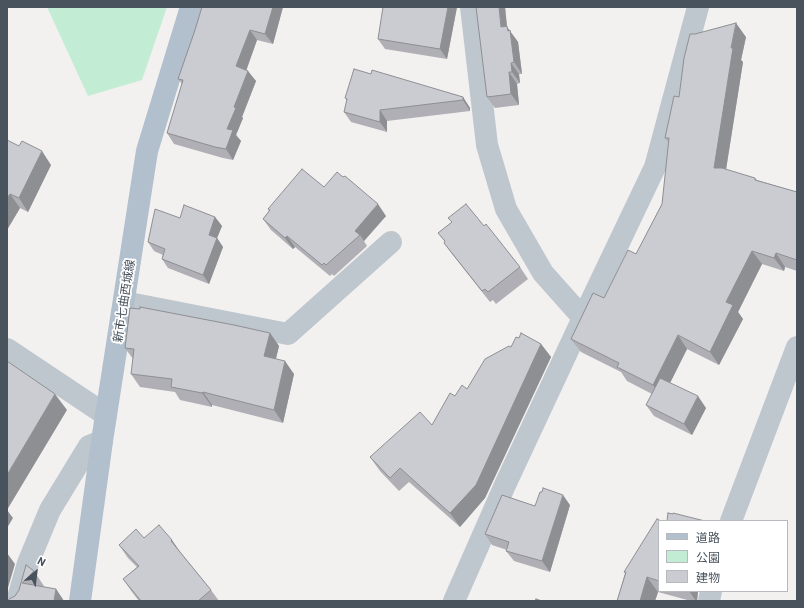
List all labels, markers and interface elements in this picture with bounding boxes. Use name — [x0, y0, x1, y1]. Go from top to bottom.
street label: 新市七曲西城線 — [110, 258, 138, 344]
legend — [658, 520, 788, 592]
text: 道路 — [696, 530, 720, 544]
text: 公園 — [696, 550, 720, 564]
north arrow — [16, 552, 56, 592]
text: N — [36, 554, 48, 568]
text: 建物 — [696, 570, 720, 584]

